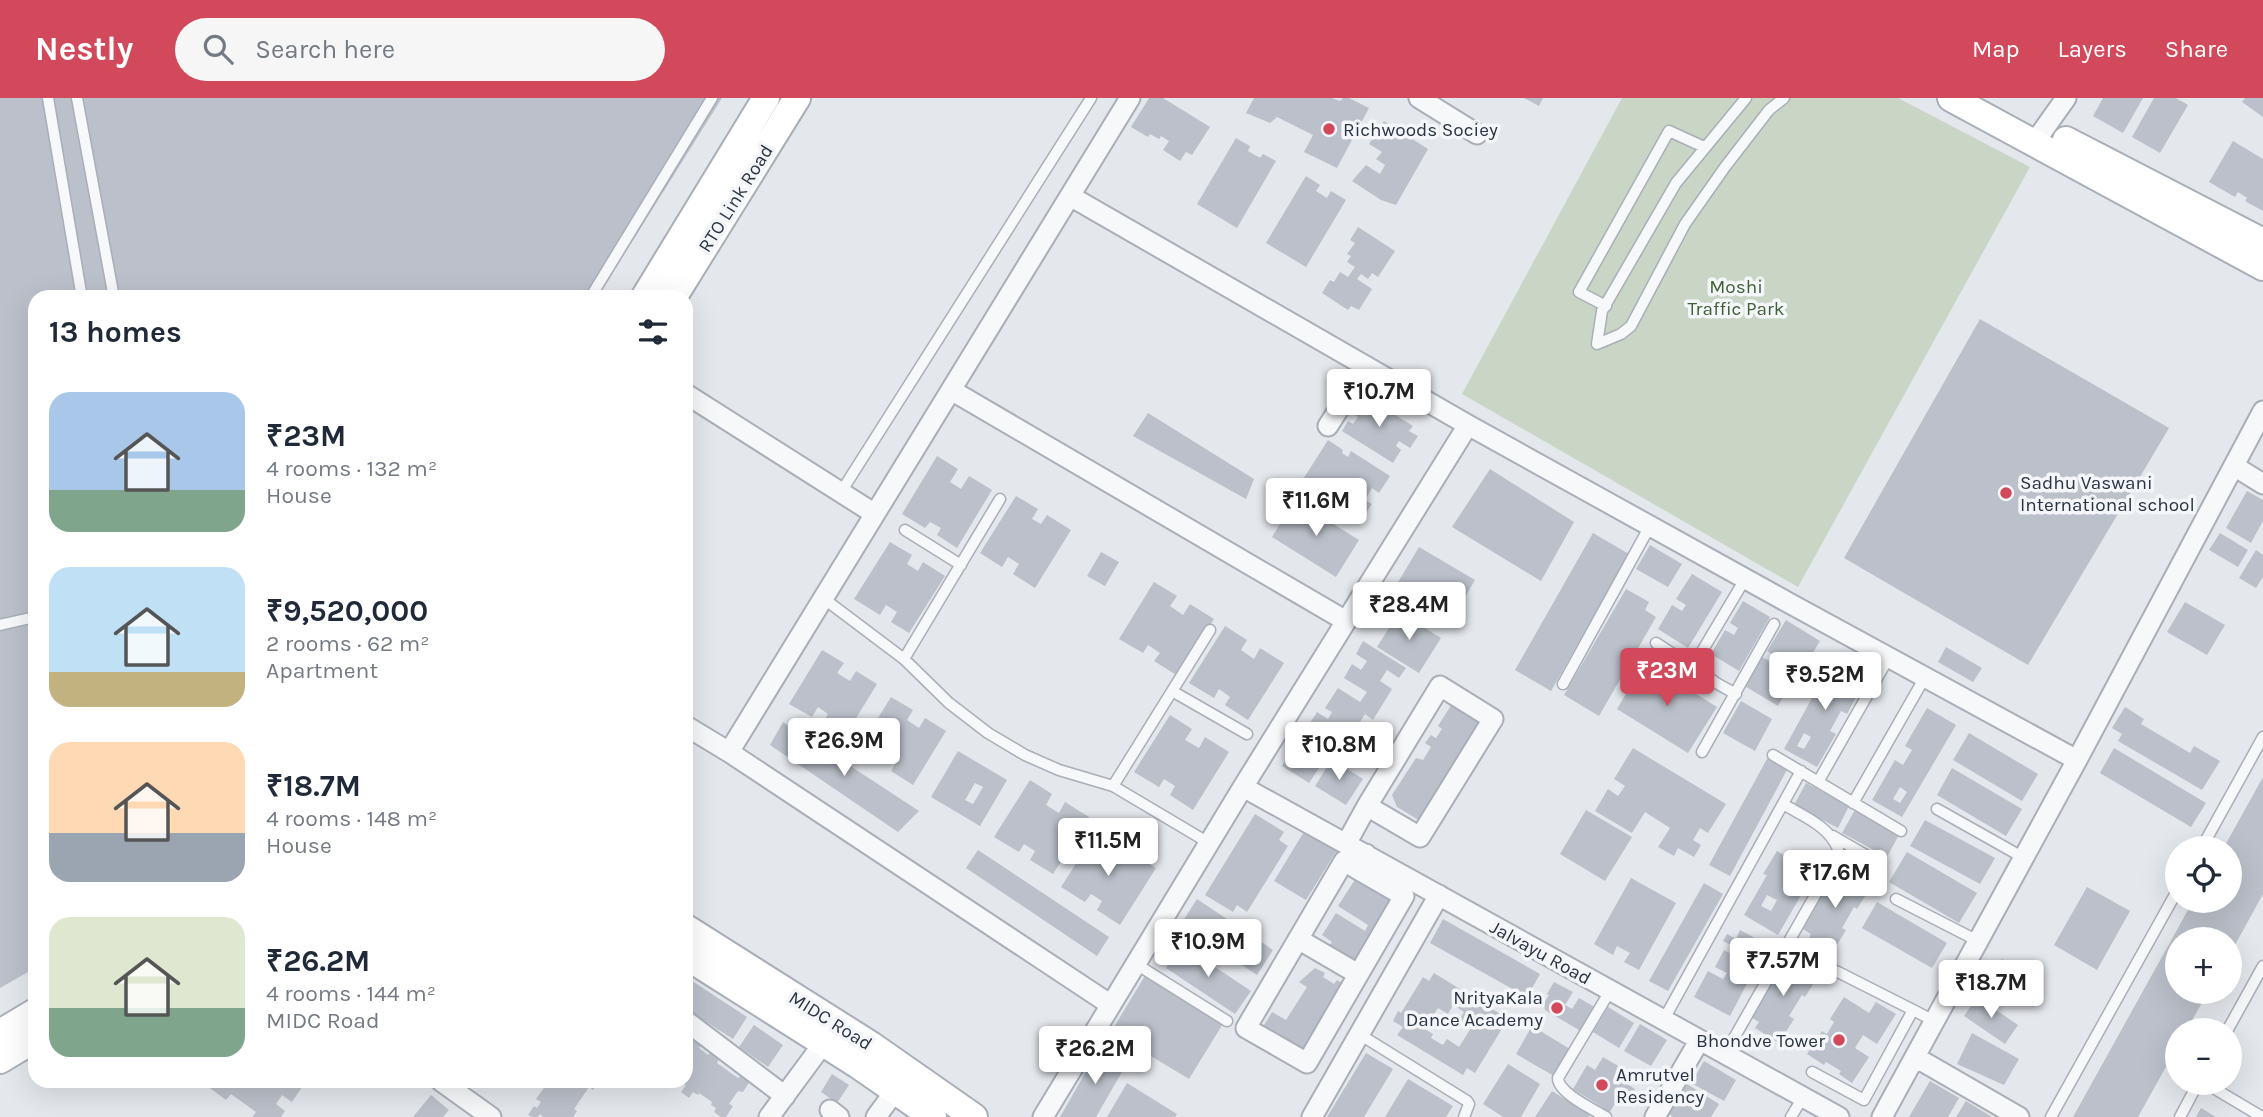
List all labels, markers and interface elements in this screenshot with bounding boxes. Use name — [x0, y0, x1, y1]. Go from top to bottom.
search box — [175, 18, 665, 81]
text: Nestly — [35, 30, 133, 68]
icon: search — [199, 30, 237, 68]
text: Search here — [255, 34, 395, 65]
text: Map — [1972, 35, 2020, 63]
text: Layers — [2058, 35, 2127, 63]
text: Share — [2165, 35, 2228, 63]
place label: Richwoods Sociey — [1343, 119, 1498, 141]
marker: Richwoods Sociey — [1321, 121, 1337, 137]
street label: RTO Link Road — [694, 141, 778, 256]
park label: Moshi Traffic Park — [1687, 276, 1785, 320]
icon: filters — [634, 313, 672, 351]
text: 13 homes — [49, 314, 182, 350]
pin: ₹10.7M — [1322, 370, 1436, 429]
text: ₹10.7M — [1343, 378, 1415, 405]
text: ₹23M — [266, 418, 346, 454]
icon: home — [105, 420, 189, 504]
text: 4 rooms · 132 m² — [266, 455, 437, 482]
place label: Sadhu Vaswani International school — [2020, 472, 2195, 516]
pin: ₹11.6M — [1259, 478, 1373, 538]
text: House — [266, 482, 332, 509]
marker: Sadhu Vaswani International school — [1998, 485, 2014, 501]
text: ₹11.6M — [1282, 487, 1350, 514]
pin: ₹28.4M — [1352, 582, 1466, 642]
text: ₹28.4M — [1369, 591, 1449, 618]
text: ₹9,520,000 — [266, 593, 428, 629]
icon: home — [105, 595, 189, 679]
text: 2 rooms · 62 m² — [266, 630, 430, 657]
pin: ₹23M — [1626, 648, 1708, 708]
pin: ₹9.52M — [1768, 652, 1882, 712]
text: Apartment — [266, 657, 378, 684]
text: ₹23M — [1636, 657, 1698, 684]
text: ₹9.52M — [1785, 661, 1865, 688]
pin: ₹26.9M — [787, 718, 901, 778]
pin: ₹10.8M — [1282, 722, 1396, 782]
text: ₹26.9M — [804, 727, 884, 754]
text: ₹10.8M — [1301, 731, 1377, 758]
text: ₹18.7M — [266, 768, 361, 804]
icon: home — [105, 770, 189, 854]
text: 4 rooms · 148 m² — [266, 805, 437, 832]
pin: ₹11.5M — [1051, 818, 1165, 878]
text: ₹11.5M — [1074, 827, 1142, 854]
text: House — [266, 832, 332, 859]
map controls — [2165, 836, 2242, 1095]
button: locate — [2165, 836, 2242, 913]
pin: ₹17.6M — [1778, 850, 1892, 910]
text: ₹17.6M — [1799, 859, 1871, 886]
street label: Jalvayu Road — [1486, 916, 1595, 990]
pin: ₹10.9M — [1151, 920, 1265, 979]
button: + — [2165, 927, 2242, 1004]
text: ₹10.9M — [1171, 928, 1246, 955]
pin: ₹7.57M — [1726, 939, 1840, 998]
text: ₹26.2M — [266, 943, 370, 979]
icon: home — [105, 945, 189, 1029]
text: ₹7.57M — [1746, 947, 1820, 974]
pin: ₹18.7M — [1934, 960, 2048, 1020]
text: ₹18.7M — [1955, 969, 2027, 996]
text: 4 rooms · 144 m² — [266, 980, 436, 1007]
street label: MIDC Road — [785, 987, 876, 1055]
place label: NrityaKala Dance Academy — [1406, 987, 1543, 1031]
marker: NrityaKala Dance Academy — [1549, 1000, 1565, 1016]
text: MIDC Road — [266, 1007, 380, 1034]
button: − — [2165, 1018, 2242, 1095]
pin: ₹26.2M — [1038, 1026, 1152, 1086]
place label: Bhondve Tower — [1696, 1030, 1825, 1052]
marker: Bhondve Tower — [1831, 1032, 1847, 1048]
text: ₹26.2M — [1055, 1035, 1135, 1062]
place label: Amrutvel Residency — [1616, 1064, 1704, 1108]
marker: Amrutvel Residency — [1594, 1077, 1610, 1093]

